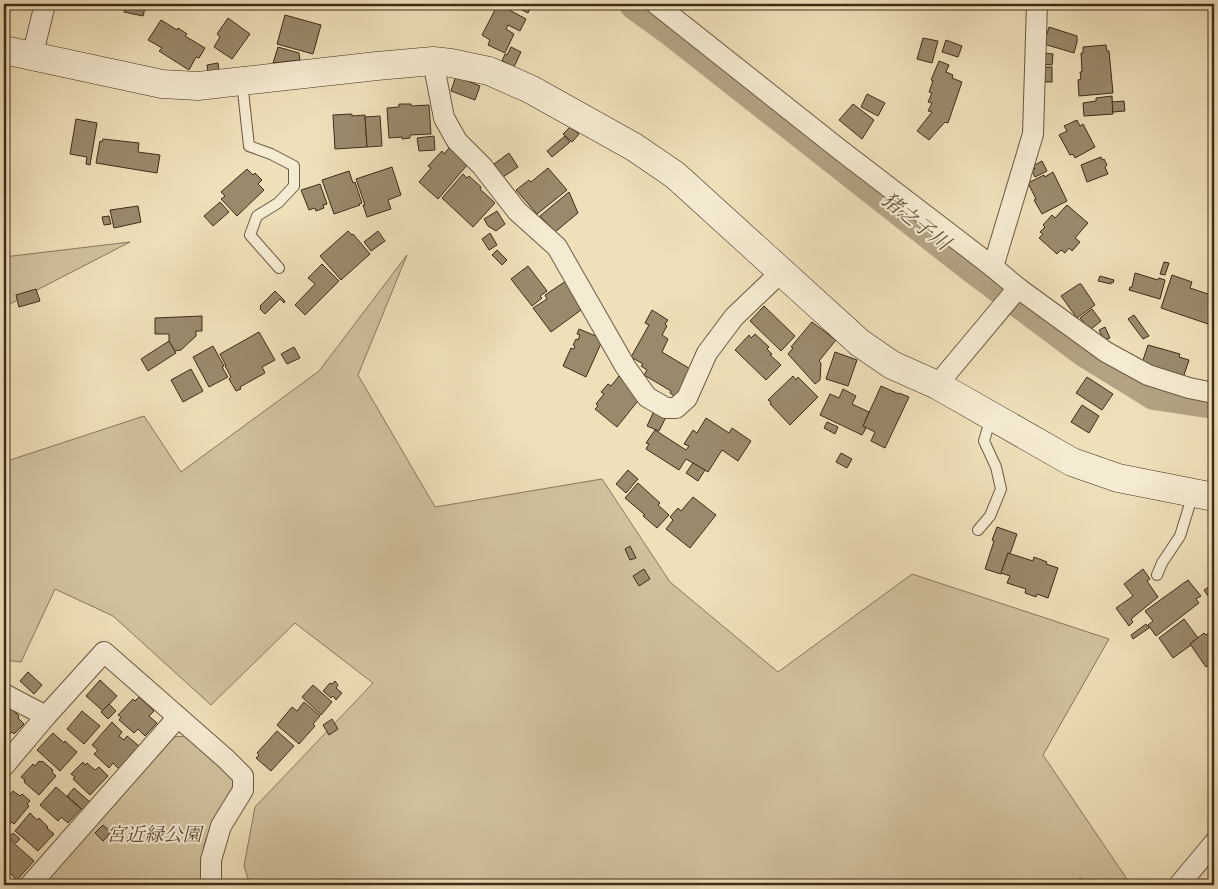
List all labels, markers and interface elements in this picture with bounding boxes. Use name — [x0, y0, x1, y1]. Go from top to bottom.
water label: 猪之子川 — [876, 186, 957, 258]
park label: 宮近緑公園 — [106, 822, 204, 848]

